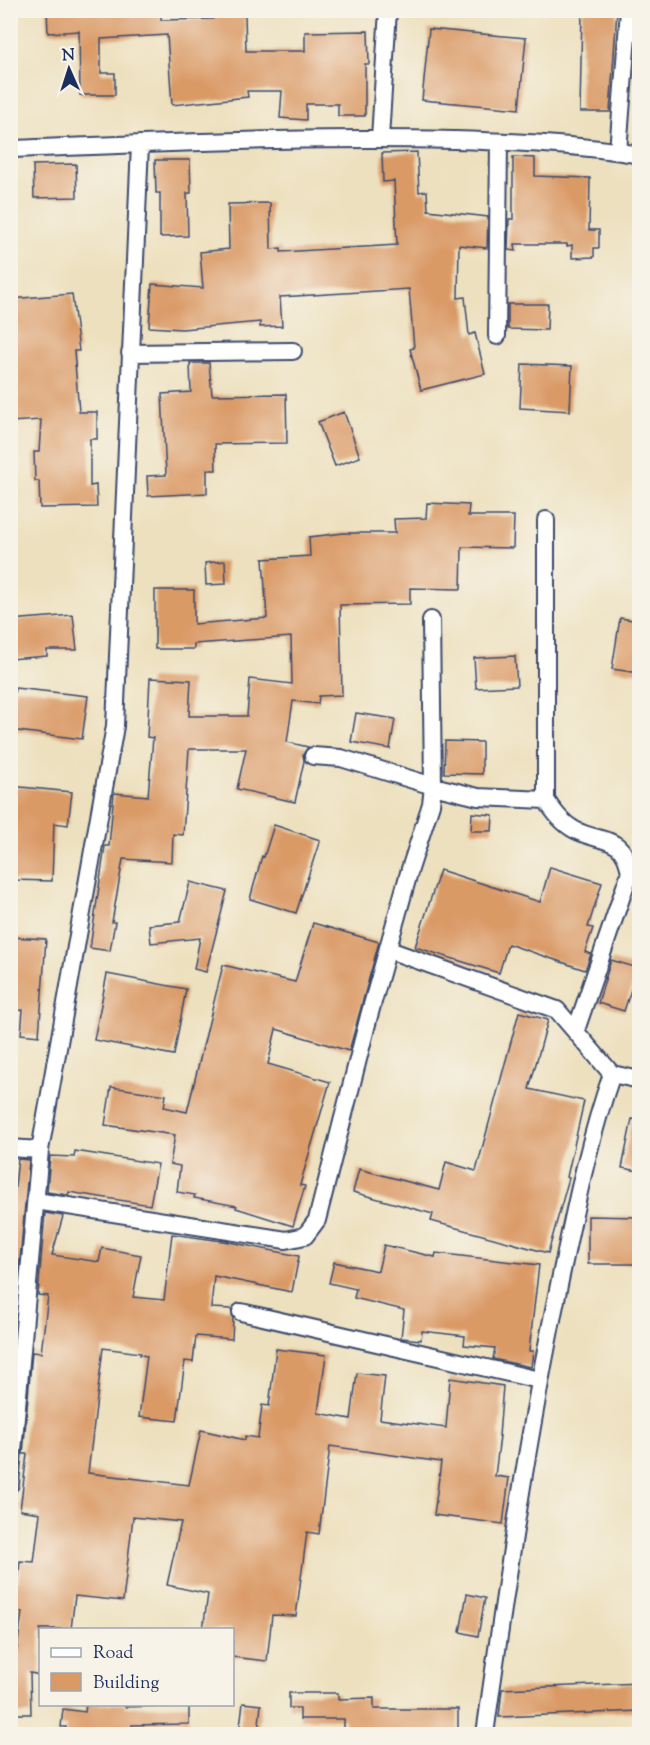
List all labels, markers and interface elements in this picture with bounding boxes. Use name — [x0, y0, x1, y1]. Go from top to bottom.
north arrow — [39, 39, 99, 99]
text: N — [61, 45, 76, 68]
legend — [39, 1628, 234, 1706]
text: Road — [93, 1641, 133, 1667]
text: Building — [93, 1671, 159, 1697]

